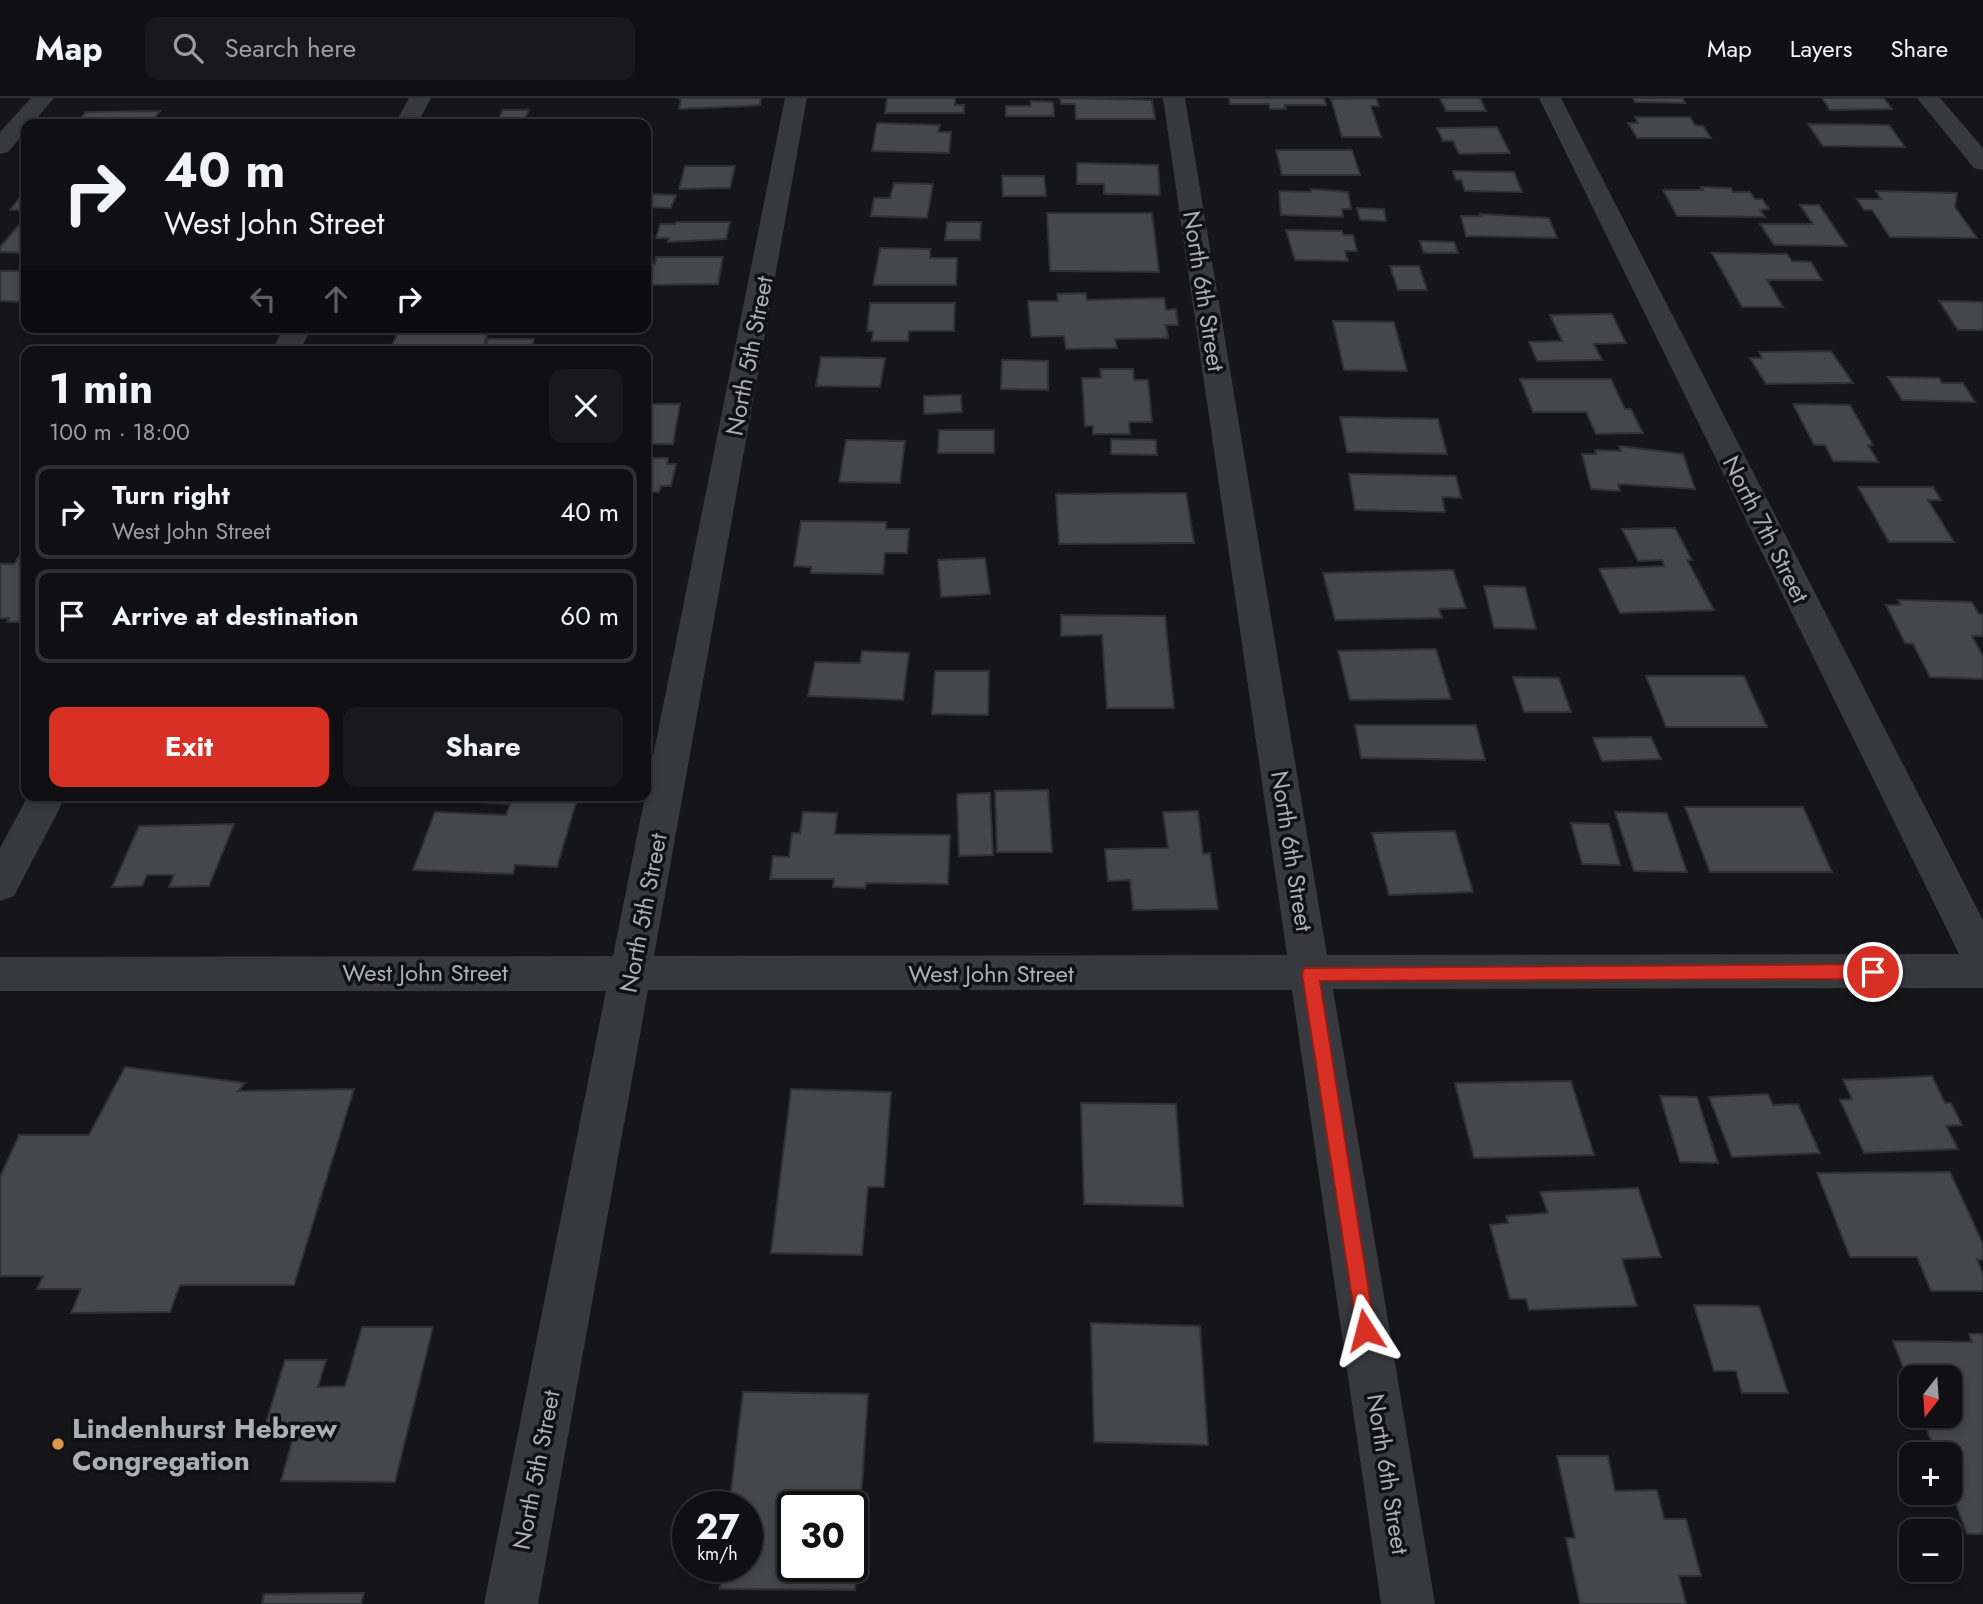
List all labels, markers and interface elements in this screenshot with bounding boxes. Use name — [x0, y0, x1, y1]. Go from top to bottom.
search box — [145, 17, 635, 80]
text: Map — [35, 25, 103, 72]
icon: search — [169, 29, 207, 67]
text: Search here — [225, 29, 356, 67]
text: Map — [1707, 31, 1752, 66]
text: Layers — [1790, 31, 1852, 66]
text: Share — [1890, 31, 1948, 66]
text: 40 m — [164, 135, 286, 205]
icon: right — [49, 147, 140, 238]
text: West John Street — [164, 200, 384, 246]
street label: North 6th Street — [1174, 208, 1234, 374]
street label: North 5th Street — [716, 273, 782, 439]
icon: left — [244, 280, 282, 318]
icon: ahead — [317, 280, 355, 318]
icon: right — [390, 280, 428, 318]
text: 1 min — [49, 358, 153, 419]
button: close — [549, 369, 623, 443]
text: 100 m · 18:00 — [49, 415, 190, 449]
street label: North 7th Street — [1714, 449, 1818, 609]
text: Turn right — [112, 476, 230, 514]
icon: right — [53, 493, 91, 531]
text: 40 m — [560, 493, 619, 531]
text: West John Street — [112, 514, 270, 548]
icon: arrive — [53, 597, 91, 635]
text: Arrive at destination — [112, 597, 359, 635]
text: 60 m — [560, 597, 619, 635]
button: Exit — [49, 707, 329, 787]
button: Share — [343, 707, 623, 787]
street label: North 6th Street — [1262, 768, 1322, 934]
street label: North 5th Street — [610, 830, 676, 996]
pin — [1843, 942, 1903, 1002]
icon: arrive — [1854, 953, 1892, 991]
street label: West John Street — [342, 955, 508, 990]
street label: West John Street — [908, 956, 1074, 991]
position arrow — [1328, 1293, 1402, 1367]
north arrow — [1899, 1365, 1962, 1428]
map controls — [1899, 1365, 1962, 1582]
street label: North 5th Street — [503, 1387, 569, 1553]
street label: North 6th Street — [1358, 1391, 1418, 1557]
place label: Lindenhurst Hebrew Congregation — [72, 1408, 338, 1481]
marker: Lindenhurst Hebrew Congregation — [50, 1436, 66, 1452]
button: + — [1899, 1442, 1962, 1505]
speed limit sign: 30 — [777, 1491, 868, 1582]
text: 27 — [695, 1502, 740, 1552]
button: − — [1899, 1519, 1962, 1582]
text: km/h — [697, 1541, 738, 1567]

